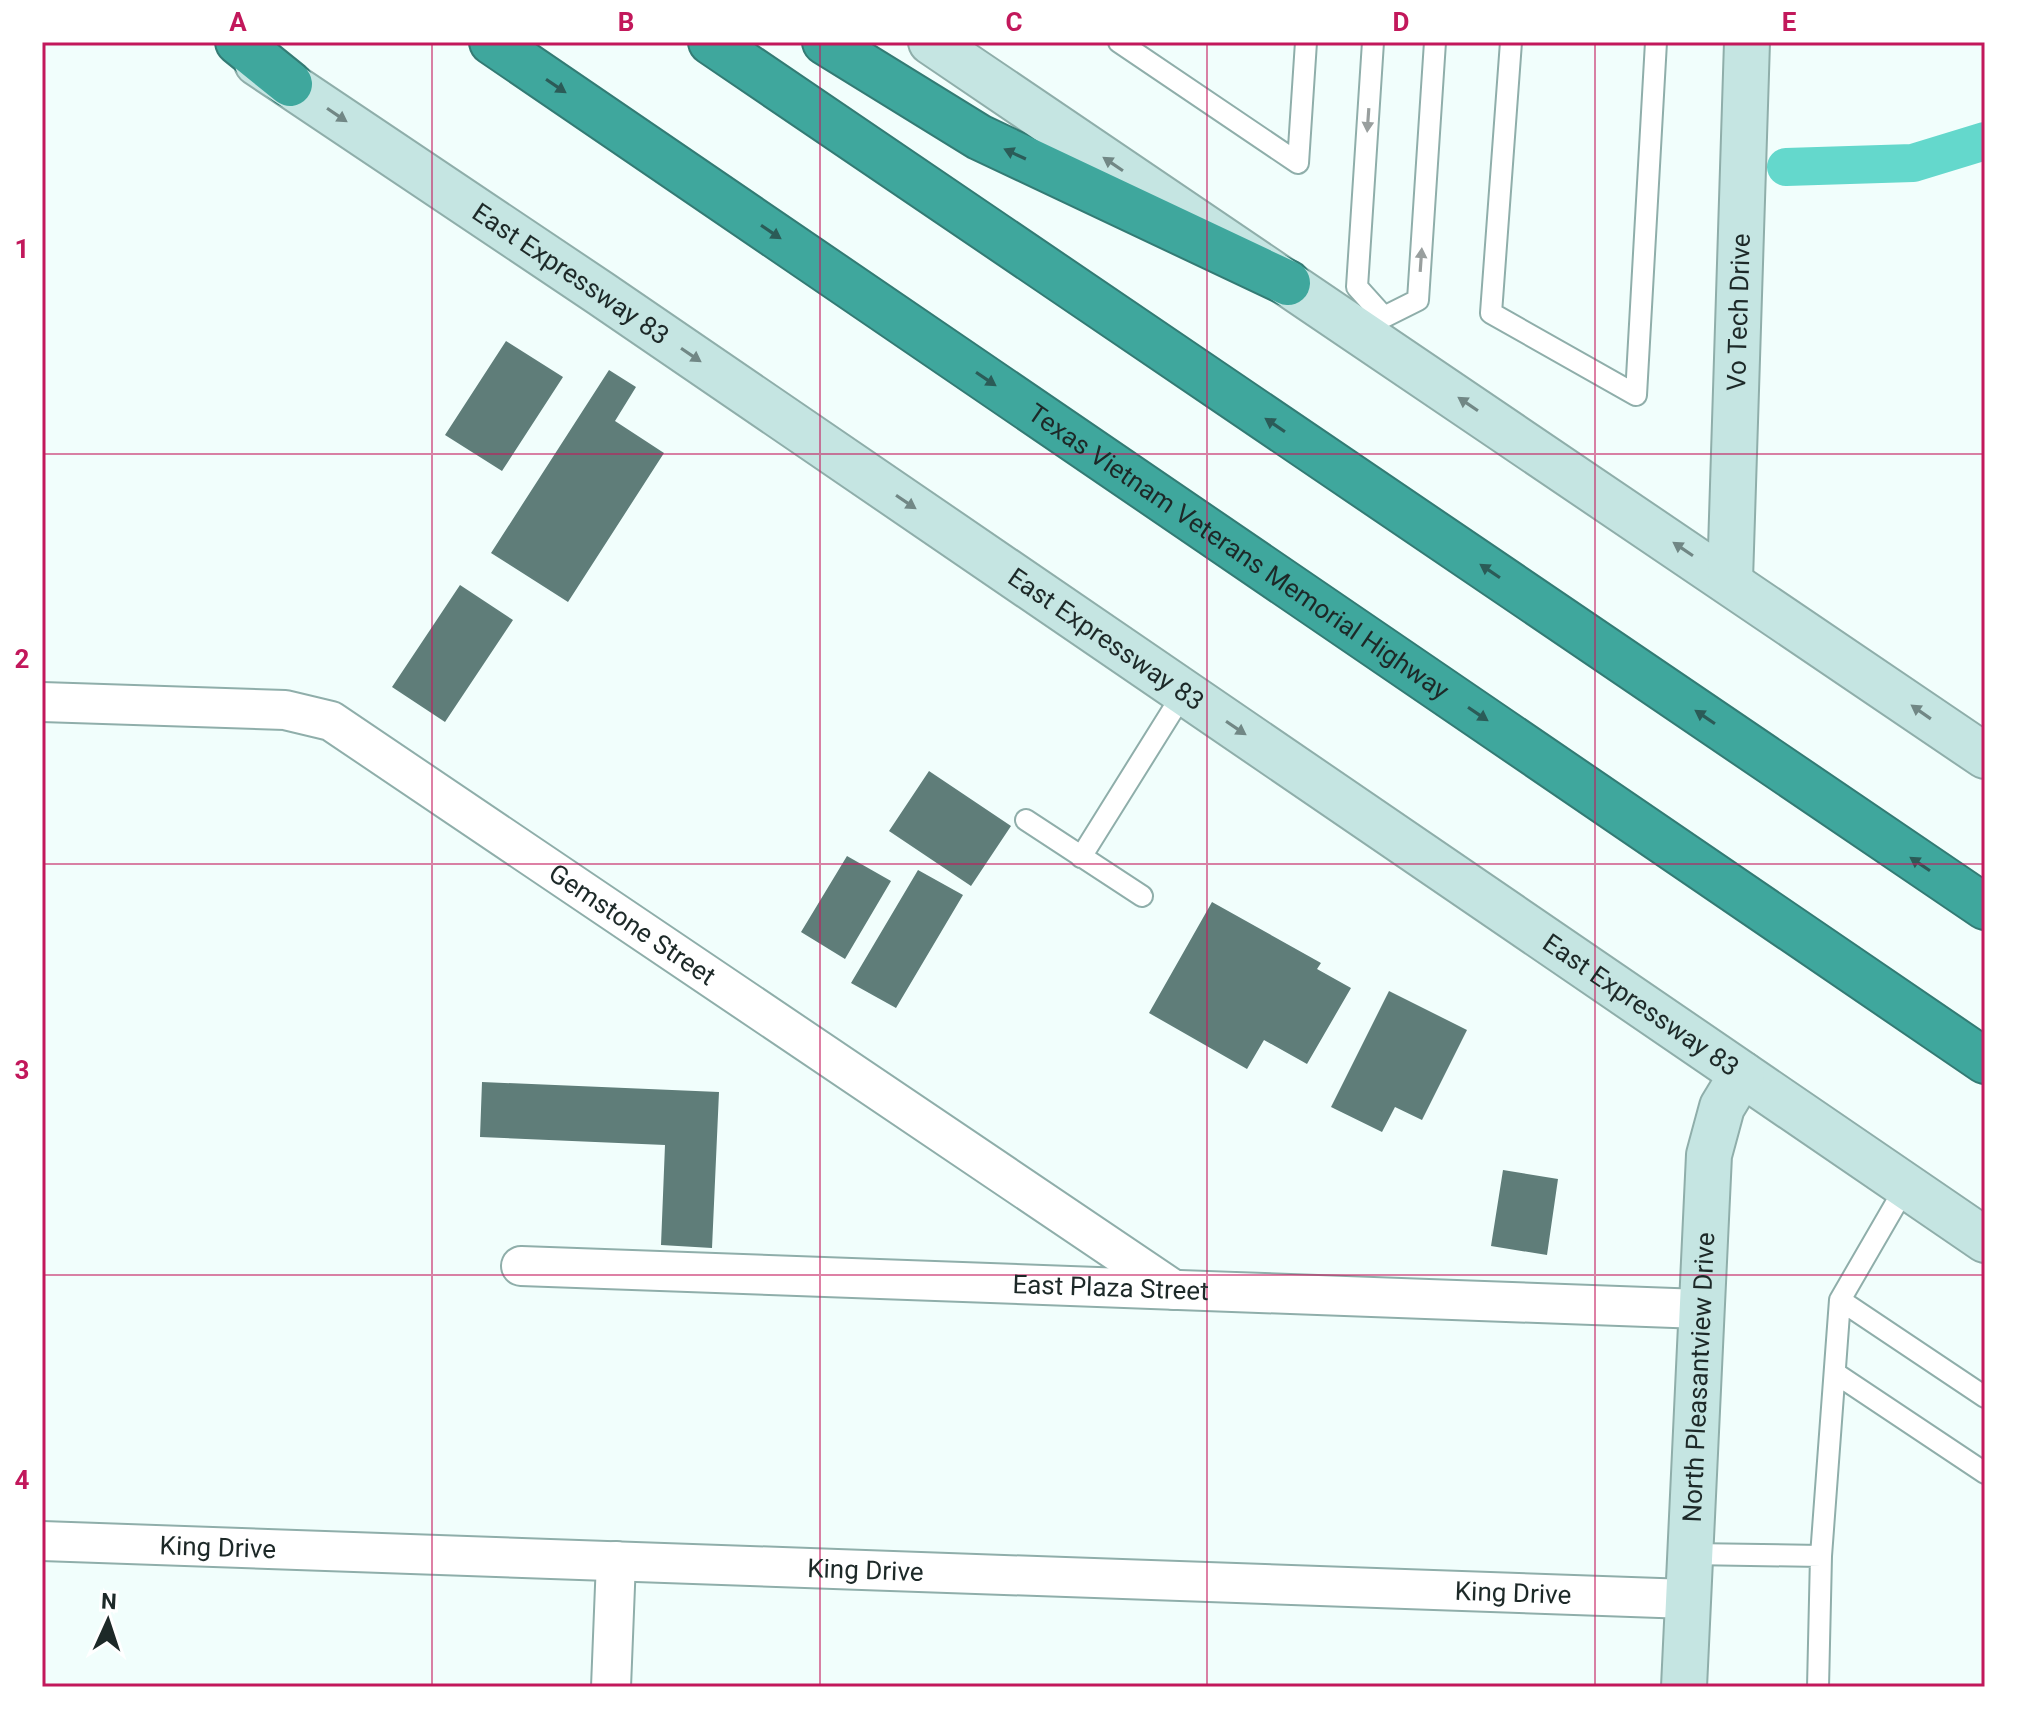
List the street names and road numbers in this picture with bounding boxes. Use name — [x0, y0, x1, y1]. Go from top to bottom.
street label: East Expressway 83 — [467, 197, 675, 351]
street label: Vo Tech Drive — [1721, 233, 1756, 391]
street label: Texas Vietnam Veterans Memorial Highway — [1023, 398, 1455, 706]
street label: East Expressway 83 — [1002, 562, 1210, 716]
street label: Gemstone Street — [544, 858, 721, 991]
street label: East Expressway 83 — [1537, 927, 1744, 1082]
street label: North Pleasantview Drive — [1677, 1232, 1720, 1523]
street label: East Plaza Street — [1012, 1269, 1209, 1306]
street label: King Drive — [159, 1530, 277, 1564]
street label: King Drive — [807, 1553, 924, 1587]
street label: King Drive — [1454, 1576, 1572, 1610]

